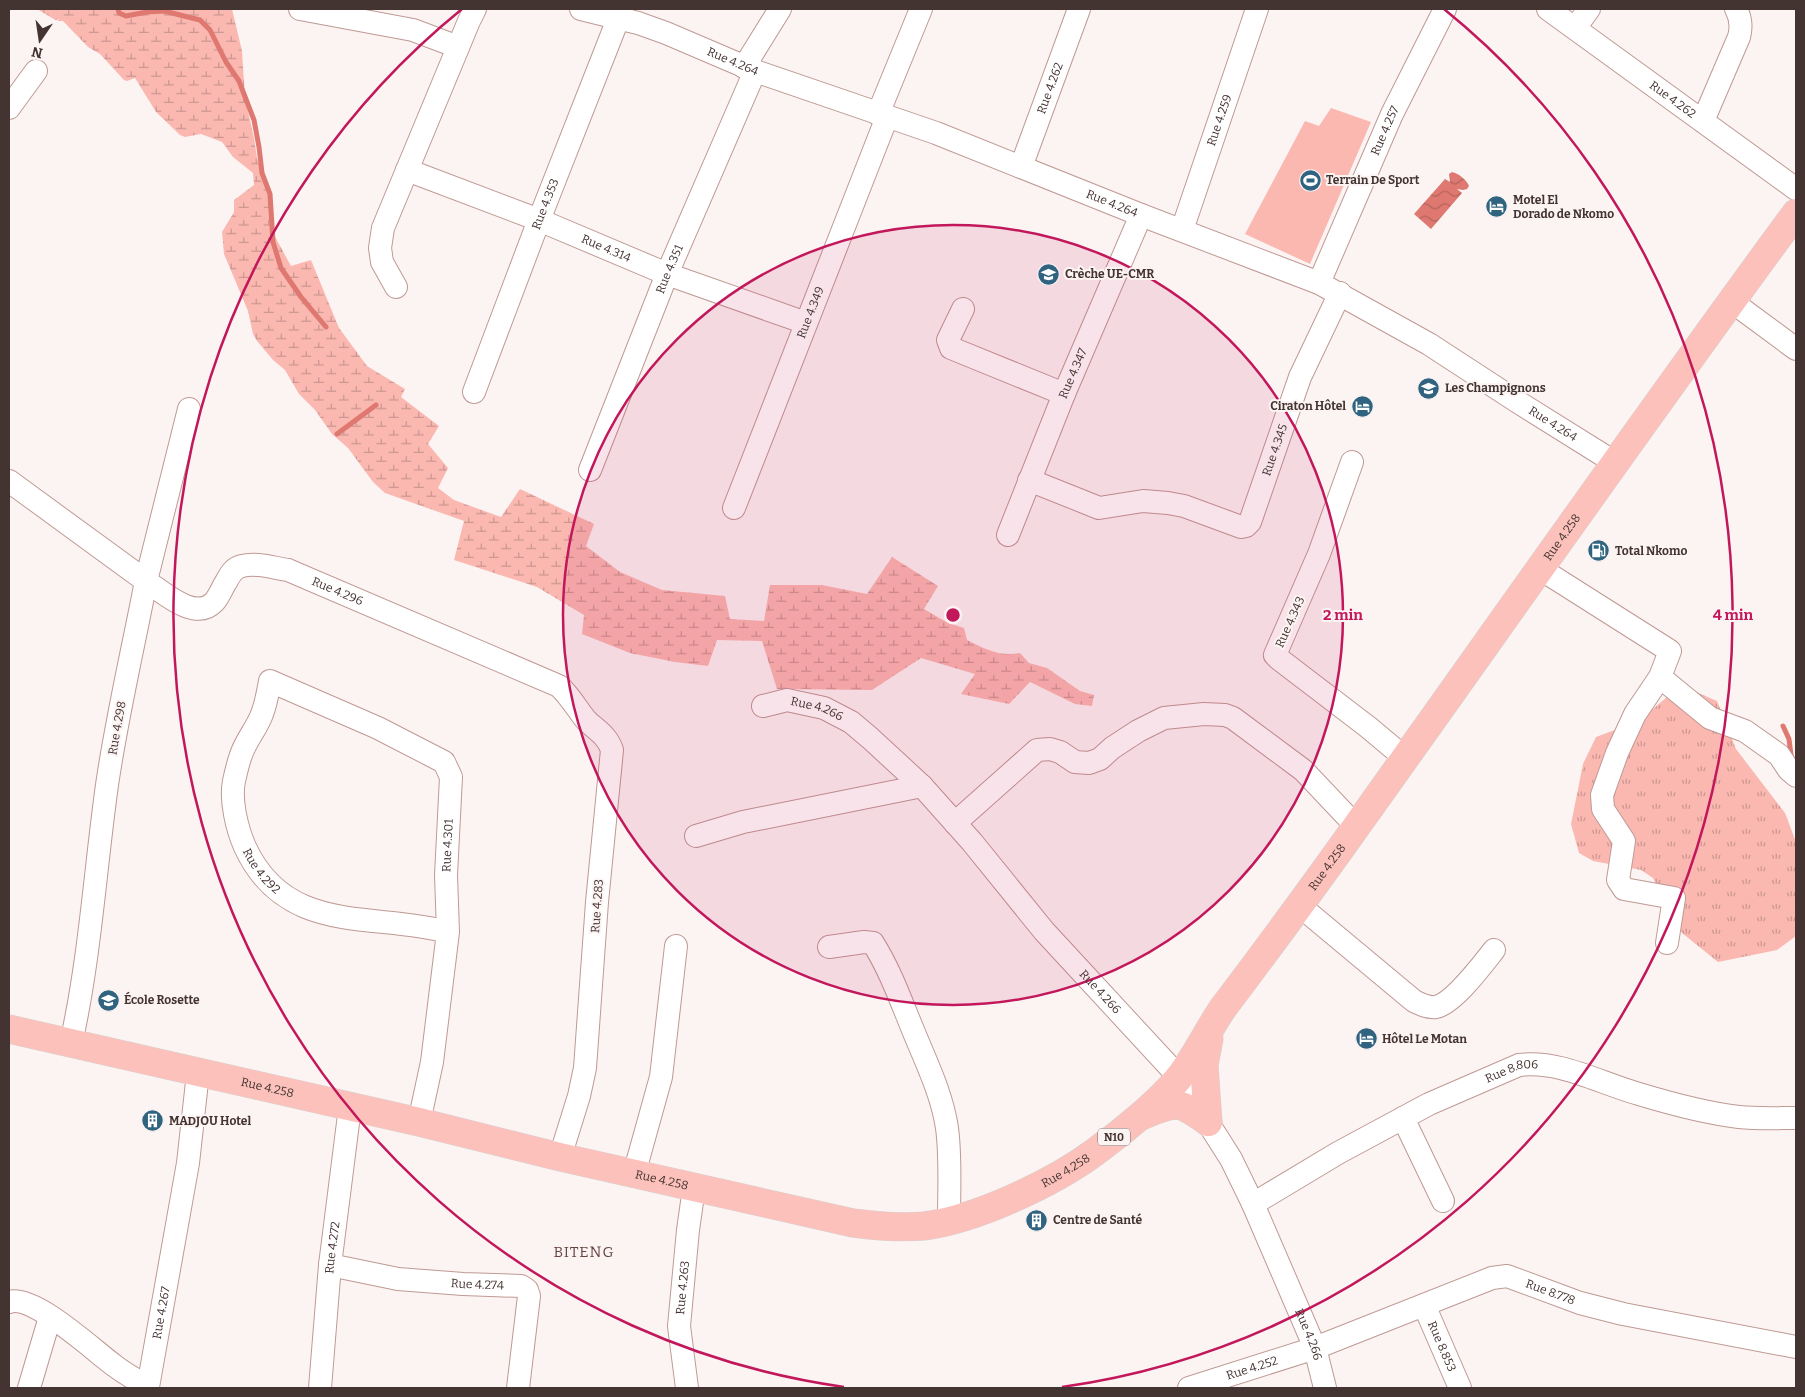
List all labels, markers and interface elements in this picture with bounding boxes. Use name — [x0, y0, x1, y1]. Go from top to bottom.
north arrow — [15, 15, 65, 65]
text: N — [30, 43, 44, 62]
street label: Rue 4.264 — [705, 44, 761, 79]
street label: Rue 4.262 — [1034, 60, 1066, 116]
street label: Rue 4.262 — [1647, 78, 1699, 121]
street label: Rue 4.259 — [1204, 92, 1235, 148]
street label: Rue 4.257 — [1368, 104, 1402, 157]
sports icon: Terrain De Sport — [1298, 168, 1322, 192]
place label: Terrain De Sport — [1326, 173, 1420, 187]
street label: Rue 4.353 — [529, 176, 562, 231]
street label: Rue 4.264 — [1084, 187, 1140, 220]
place label: Motel El Dorado de Nkomo — [1513, 193, 1614, 221]
hotel icon: Motel El Dorado de Nkomo — [1485, 195, 1509, 219]
street label: Rue 4.314 — [579, 232, 633, 265]
street label: Rue 4.351 — [653, 242, 686, 296]
school or university icon: Crèche UE-CMR — [1037, 262, 1061, 286]
place label: Crèche UE-CMR — [1065, 267, 1154, 281]
street label: Rue 4.349 — [794, 284, 827, 340]
street label: Rue 4.347 — [1056, 346, 1090, 401]
school or university icon: Les Champignons — [1417, 376, 1441, 400]
place label: Les Champignons — [1445, 381, 1546, 395]
hotel icon: Ciraton Hôtel — [1350, 394, 1374, 418]
place label: Ciraton Hôtel — [1270, 399, 1346, 413]
street label: Rue 4.264 — [1526, 403, 1580, 444]
street label: Rue 4.345 — [1259, 422, 1290, 478]
street label: Rue 4.258 — [1541, 511, 1583, 563]
fuel station icon: Total Nkomo — [1587, 539, 1611, 563]
place label: Total Nkomo — [1615, 544, 1687, 558]
street label: Rue 4.296 — [310, 574, 365, 608]
street label: Rue 4.343 — [1273, 594, 1308, 650]
centre of rings — [944, 606, 962, 624]
text: 2 min — [1323, 606, 1363, 624]
text: 4 min — [1713, 606, 1754, 624]
street label: Rue 4.266 — [789, 694, 846, 724]
street label: Rue 4.298 — [105, 700, 129, 756]
street label: Rue 4.301 — [439, 818, 456, 872]
street label: Rue 4.258 — [1306, 841, 1349, 893]
street label: Rue 4.292 — [240, 846, 283, 897]
street label: Rue 4.283 — [588, 878, 606, 933]
street label: Rue 4.266 — [1077, 967, 1124, 1017]
school or university icon: École Rosette — [96, 988, 120, 1012]
place label: École Rosette — [124, 991, 200, 1007]
hotel icon: Hôtel Le Motan — [1354, 1027, 1378, 1051]
place label: Hôtel Le Motan — [1382, 1032, 1467, 1046]
street label: Rue 8.806 — [1483, 1057, 1538, 1086]
street label: Rue 4.258 — [240, 1075, 295, 1100]
building icon: MADJOU Hotel — [141, 1109, 165, 1133]
place label: MADJOU Hotel — [169, 1114, 251, 1128]
road number: N10 — [1098, 1128, 1130, 1146]
street label: Rue 4.258 — [1039, 1151, 1093, 1190]
street label: Rue 4.258 — [634, 1167, 690, 1193]
building icon: Centre de Santé — [1025, 1208, 1049, 1232]
place label: Centre de Santé — [1053, 1213, 1143, 1227]
street label: Rue 4.272 — [322, 1221, 342, 1274]
district label: BITENG — [554, 1243, 614, 1261]
street label: Rue 4.263 — [673, 1260, 692, 1315]
street label: Rue 4.274 — [450, 1276, 504, 1292]
street label: Rue 8.778 — [1524, 1277, 1577, 1308]
street label: Rue 4.267 — [150, 1285, 173, 1340]
street label: Rue 4.266 — [1292, 1306, 1325, 1362]
street label: Rue 8.853 — [1425, 1319, 1459, 1374]
street label: Rue 4.252 — [1225, 1353, 1279, 1383]

